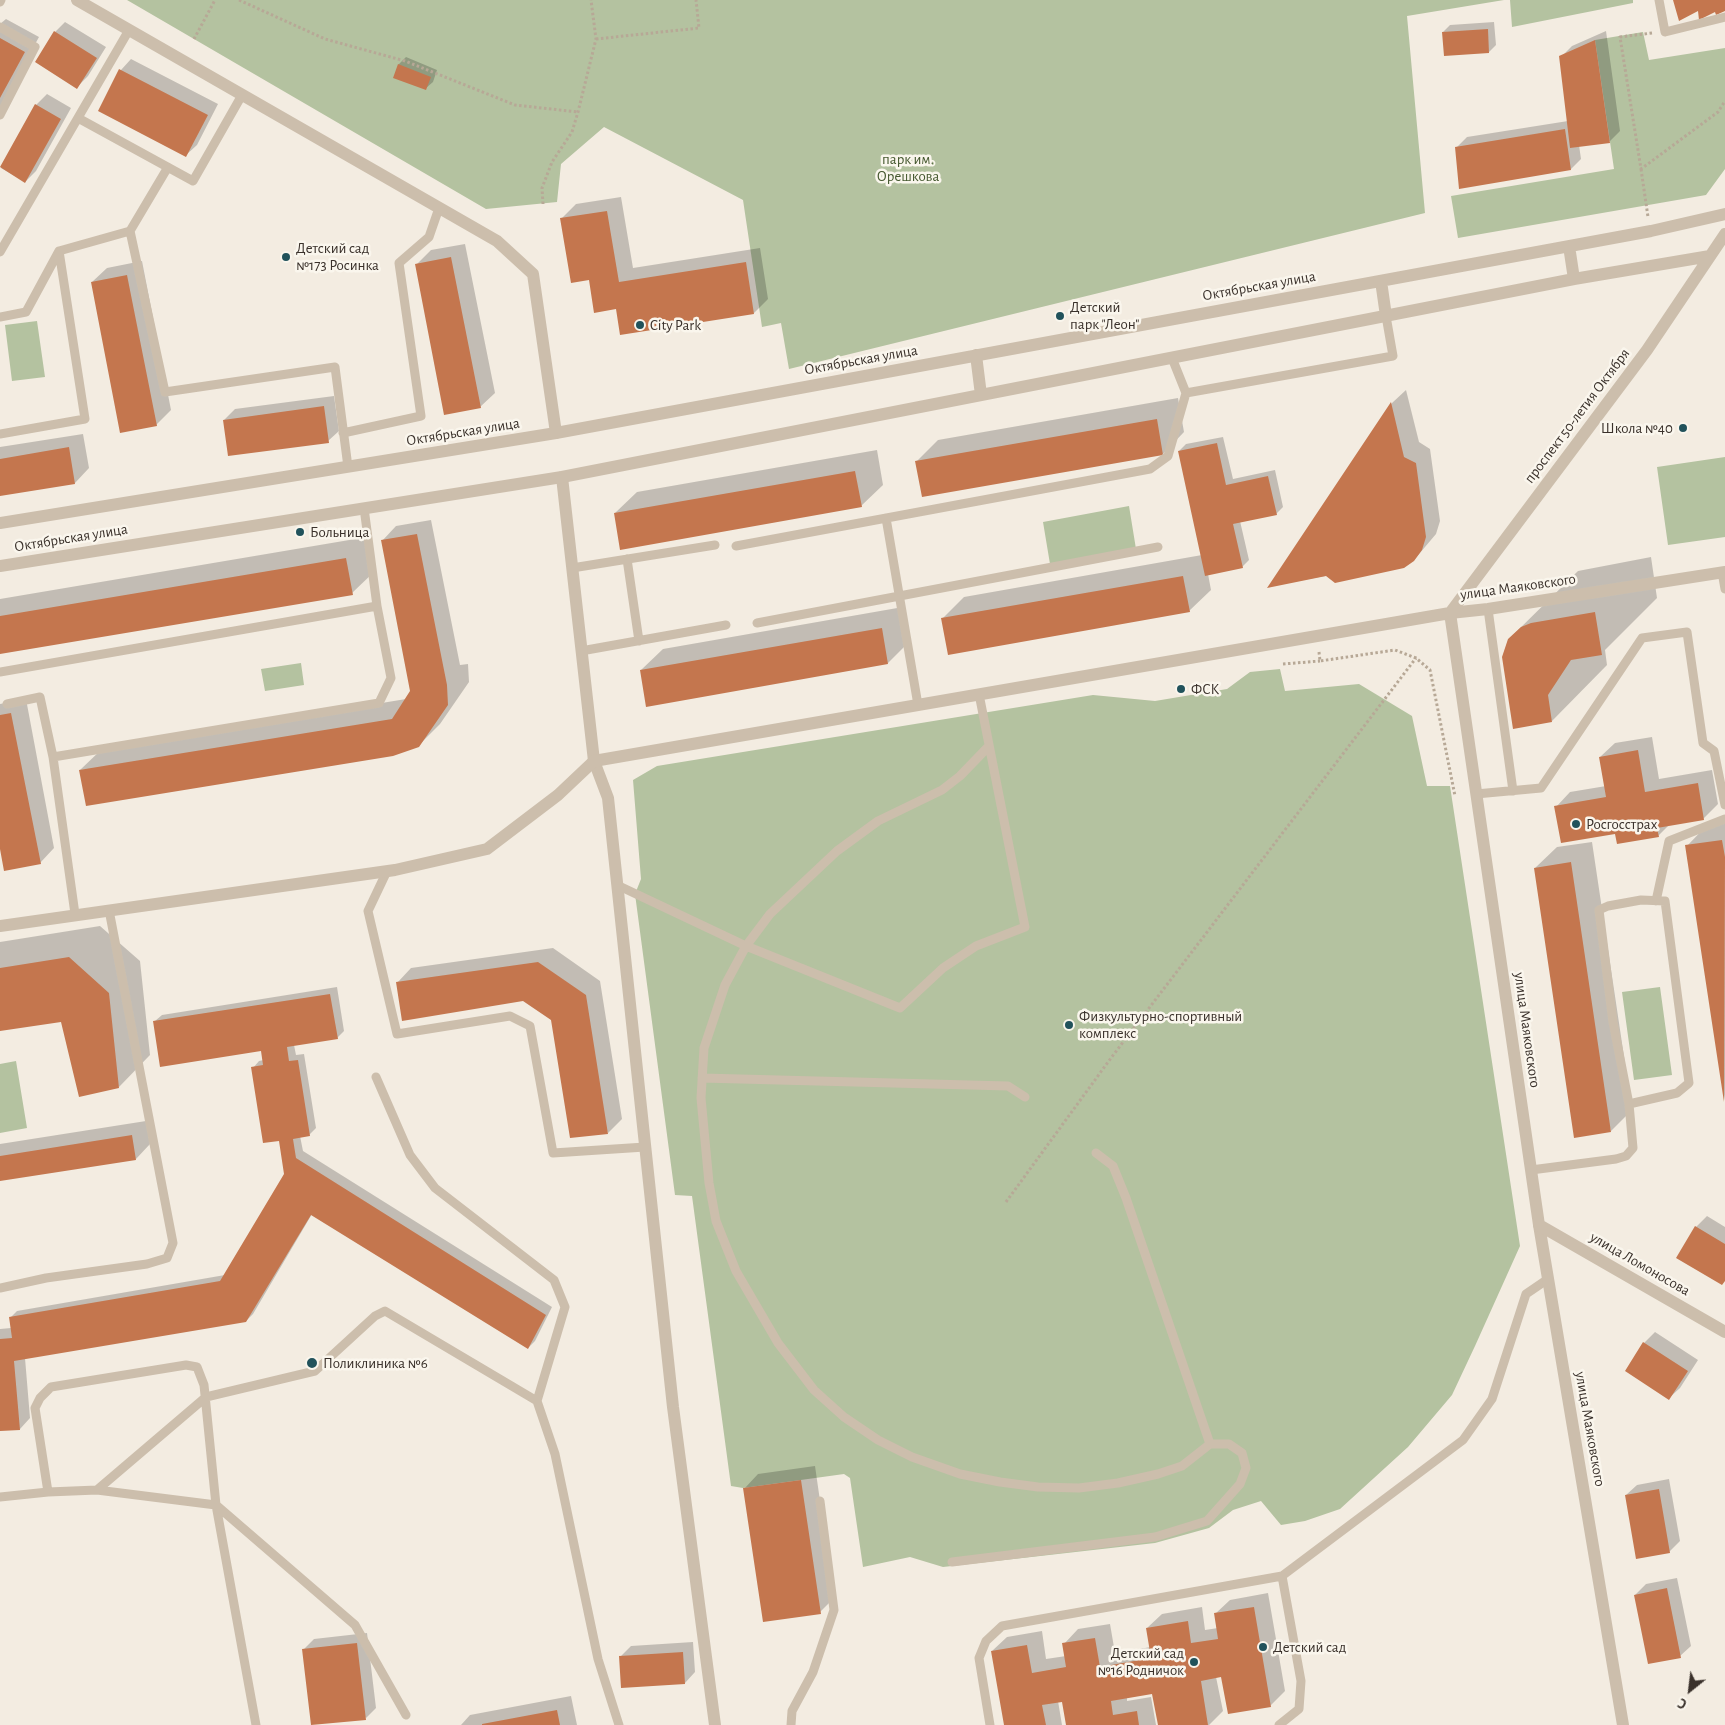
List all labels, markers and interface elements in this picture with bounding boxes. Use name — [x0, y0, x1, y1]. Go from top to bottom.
park label: парк им. Орешкова — [877, 150, 939, 185]
place label: Детский сад №173 Росинка — [296, 239, 379, 274]
marker: Детский сад №173 Росинка — [280, 251, 292, 263]
street label: Октябрьская улица — [1201, 267, 1317, 305]
place label: Детский парк "Леон" — [1070, 298, 1140, 333]
marker: Детский парк "Леон" — [1054, 310, 1066, 322]
place label: City Park — [650, 316, 701, 334]
marker: City Park — [634, 319, 646, 331]
street label: Октябрьская улица — [803, 341, 919, 379]
street label: проспект 50-летия Октября — [1520, 345, 1634, 487]
street label: Октябрьская улица — [405, 414, 521, 450]
place label: Школа №40 — [1601, 419, 1673, 437]
marker: Школа №40 — [1677, 422, 1689, 434]
street label: Октябрьская улица — [13, 520, 129, 556]
place label: Больница — [310, 523, 369, 541]
marker: Больница — [294, 526, 306, 538]
street label: улица Маяковского — [1459, 570, 1577, 604]
place label: ФСК — [1191, 680, 1219, 698]
marker: ФСК — [1175, 683, 1187, 695]
place label: Росгосстрах — [1586, 815, 1657, 833]
marker: Росгосстрах — [1570, 818, 1582, 830]
street label: улица Маяковского — [1510, 971, 1544, 1089]
place label: Физкультурно-спортивный комплекс — [1079, 1007, 1242, 1042]
marker: Физкультурно-спортивный комплекс — [1063, 1019, 1075, 1031]
street label: улица Ломоносова — [1587, 1228, 1693, 1300]
place label: Поликлиника №6 — [323, 1354, 428, 1372]
marker: Поликлиника №6 — [305, 1356, 319, 1370]
street label: улица Маяковского — [1571, 1370, 1609, 1488]
place label: Детский сад — [1273, 1638, 1346, 1656]
marker: Детский сад — [1257, 1641, 1269, 1653]
place label: Детский сад №16 Родничок — [1098, 1644, 1184, 1679]
marker: Детский сад №16 Родничок — [1188, 1656, 1200, 1668]
north arrow — [1665, 1665, 1715, 1715]
text: С — [1676, 1695, 1690, 1711]

